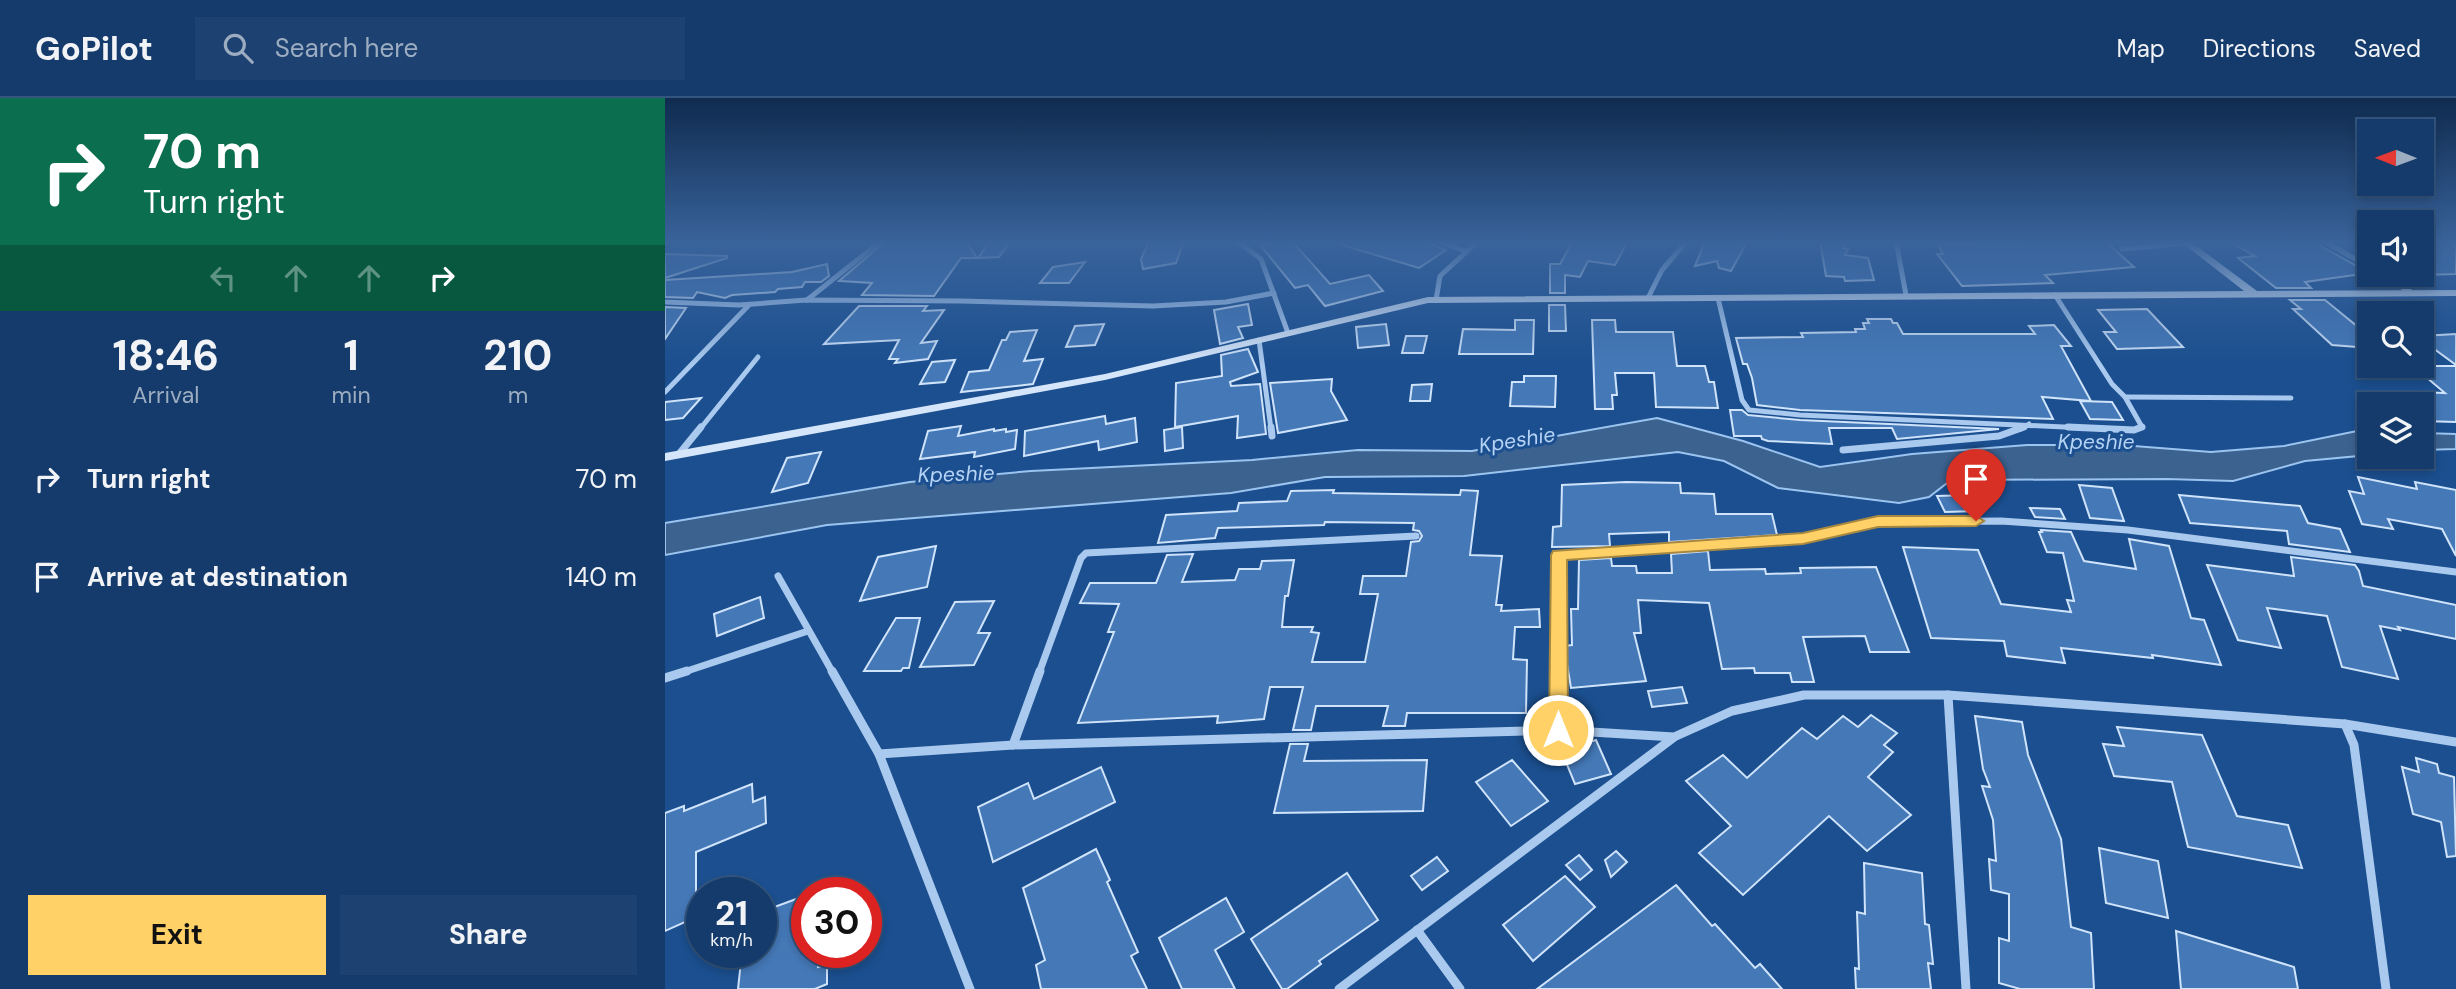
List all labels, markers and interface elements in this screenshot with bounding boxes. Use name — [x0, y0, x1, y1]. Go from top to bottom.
search box — [195, 17, 685, 80]
text: GoPilot — [35, 27, 153, 70]
icon: search — [219, 29, 257, 67]
text: Search here — [275, 31, 418, 65]
text: Map — [2117, 33, 2165, 64]
text: Directions — [2203, 33, 2316, 64]
text: Saved — [2354, 33, 2421, 64]
text: 70 m — [143, 119, 261, 183]
north arrow — [2357, 119, 2434, 196]
map controls — [2357, 119, 2434, 469]
icon: right — [28, 126, 119, 217]
text: Turn right — [143, 181, 285, 223]
button: sound — [2357, 210, 2434, 287]
icon: left — [204, 259, 242, 297]
icon: ahead — [277, 259, 315, 297]
icon: ahead — [350, 259, 388, 297]
icon: right — [423, 259, 461, 297]
button: search — [2357, 301, 2434, 378]
text: 18:46 — [113, 328, 219, 383]
text: 1 — [344, 328, 359, 383]
text: 210 — [483, 328, 552, 383]
text: Arrival — [132, 380, 199, 410]
text: min — [332, 380, 371, 410]
text: m — [508, 380, 528, 410]
button: layers — [2357, 392, 2434, 469]
water label: Kpeshie — [1477, 420, 1557, 460]
water label: Kpeshie — [2057, 428, 2135, 456]
pin — [1946, 449, 2006, 521]
water label: Kpeshie — [917, 459, 995, 489]
icon: right — [28, 460, 66, 498]
icon: arrive — [1957, 460, 1995, 498]
text: Turn right — [87, 462, 211, 496]
text: 70 m — [576, 462, 637, 496]
icon: arrive — [28, 558, 66, 596]
text: Arrive at destination — [87, 560, 348, 594]
text: 140 m — [565, 560, 637, 594]
position arrow — [1521, 693, 1595, 767]
speed limit sign: 30 — [791, 877, 882, 968]
text: 21 — [715, 890, 748, 936]
button: Exit — [28, 895, 326, 975]
button: Share — [340, 895, 637, 975]
text: km/h — [710, 928, 753, 952]

